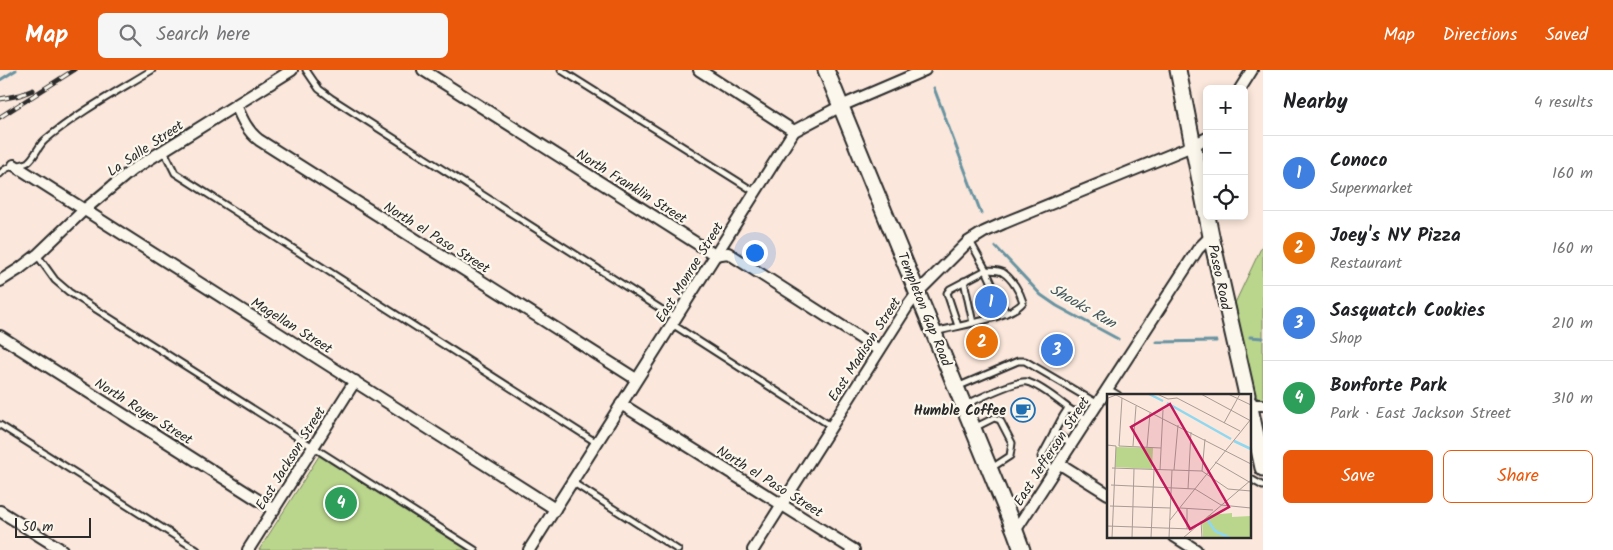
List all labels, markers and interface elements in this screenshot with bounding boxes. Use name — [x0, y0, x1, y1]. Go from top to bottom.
search box — [98, 13, 448, 58]
text: Map — [25, 16, 68, 55]
text: Search here — [156, 20, 250, 50]
icon: search — [116, 21, 144, 49]
text: Map — [1383, 21, 1415, 50]
text: Directions — [1443, 21, 1517, 50]
text: Saved — [1545, 21, 1588, 50]
map controls — [1203, 85, 1248, 220]
button: + — [1203, 85, 1248, 130]
text: Nearby — [1283, 86, 1348, 119]
text: 4 results — [1534, 90, 1593, 115]
street label: La Salle Street — [103, 115, 189, 183]
button: − — [1203, 130, 1248, 175]
street label: North Franklin Street — [572, 144, 692, 230]
text: Conoco — [1330, 146, 1388, 176]
text: 1 — [1297, 161, 1301, 186]
text: 160 m — [1552, 161, 1593, 186]
button: locate — [1203, 175, 1248, 220]
text: Supermarket — [1330, 176, 1413, 201]
street label: North el Paso Street — [379, 196, 494, 280]
street label: East Monroe Street — [650, 217, 730, 327]
text: Joey's NY Pizza — [1330, 221, 1461, 251]
text: 2 — [1294, 236, 1304, 261]
text: 160 m — [1552, 236, 1593, 261]
your location — [742, 240, 768, 266]
street label: Paseo Road — [1201, 242, 1237, 313]
street label: Templeton Gap Road — [891, 249, 957, 371]
text: Restaurant — [1330, 251, 1402, 276]
water label: Shooks Run — [1045, 278, 1121, 336]
pin: 1 — [975, 283, 1007, 321]
street label: Magellan Street — [246, 292, 337, 360]
street label: East Madison Street — [823, 293, 907, 406]
text: Sasquatch Cookies — [1330, 296, 1485, 326]
text: 3 — [1295, 311, 1303, 336]
text: 210 m — [1552, 311, 1593, 336]
pin: 2 — [966, 323, 998, 361]
text: Shop — [1330, 326, 1362, 351]
pin: 3 — [1041, 331, 1073, 369]
text: Bonforte Park — [1330, 371, 1446, 401]
street label: North Royer Street — [90, 373, 197, 451]
text: 4 — [1295, 386, 1303, 411]
text: 310 m — [1552, 386, 1593, 411]
street label: East Jefferson Street — [1008, 392, 1096, 511]
inset map — [1107, 394, 1250, 538]
cafe icon: Humble Coffee — [1010, 397, 1036, 423]
place label: Humble Coffee — [914, 400, 1006, 422]
text: Park · East Jackson Street — [1330, 401, 1511, 426]
street label: East Jackson Street — [250, 402, 332, 515]
street label: North el Paso Street — [712, 440, 827, 524]
button: Save — [1283, 450, 1433, 503]
button: Share — [1443, 450, 1593, 503]
pin: 4 — [325, 484, 357, 522]
scale bar — [15, 515, 91, 538]
text: 50 m — [22, 516, 53, 538]

